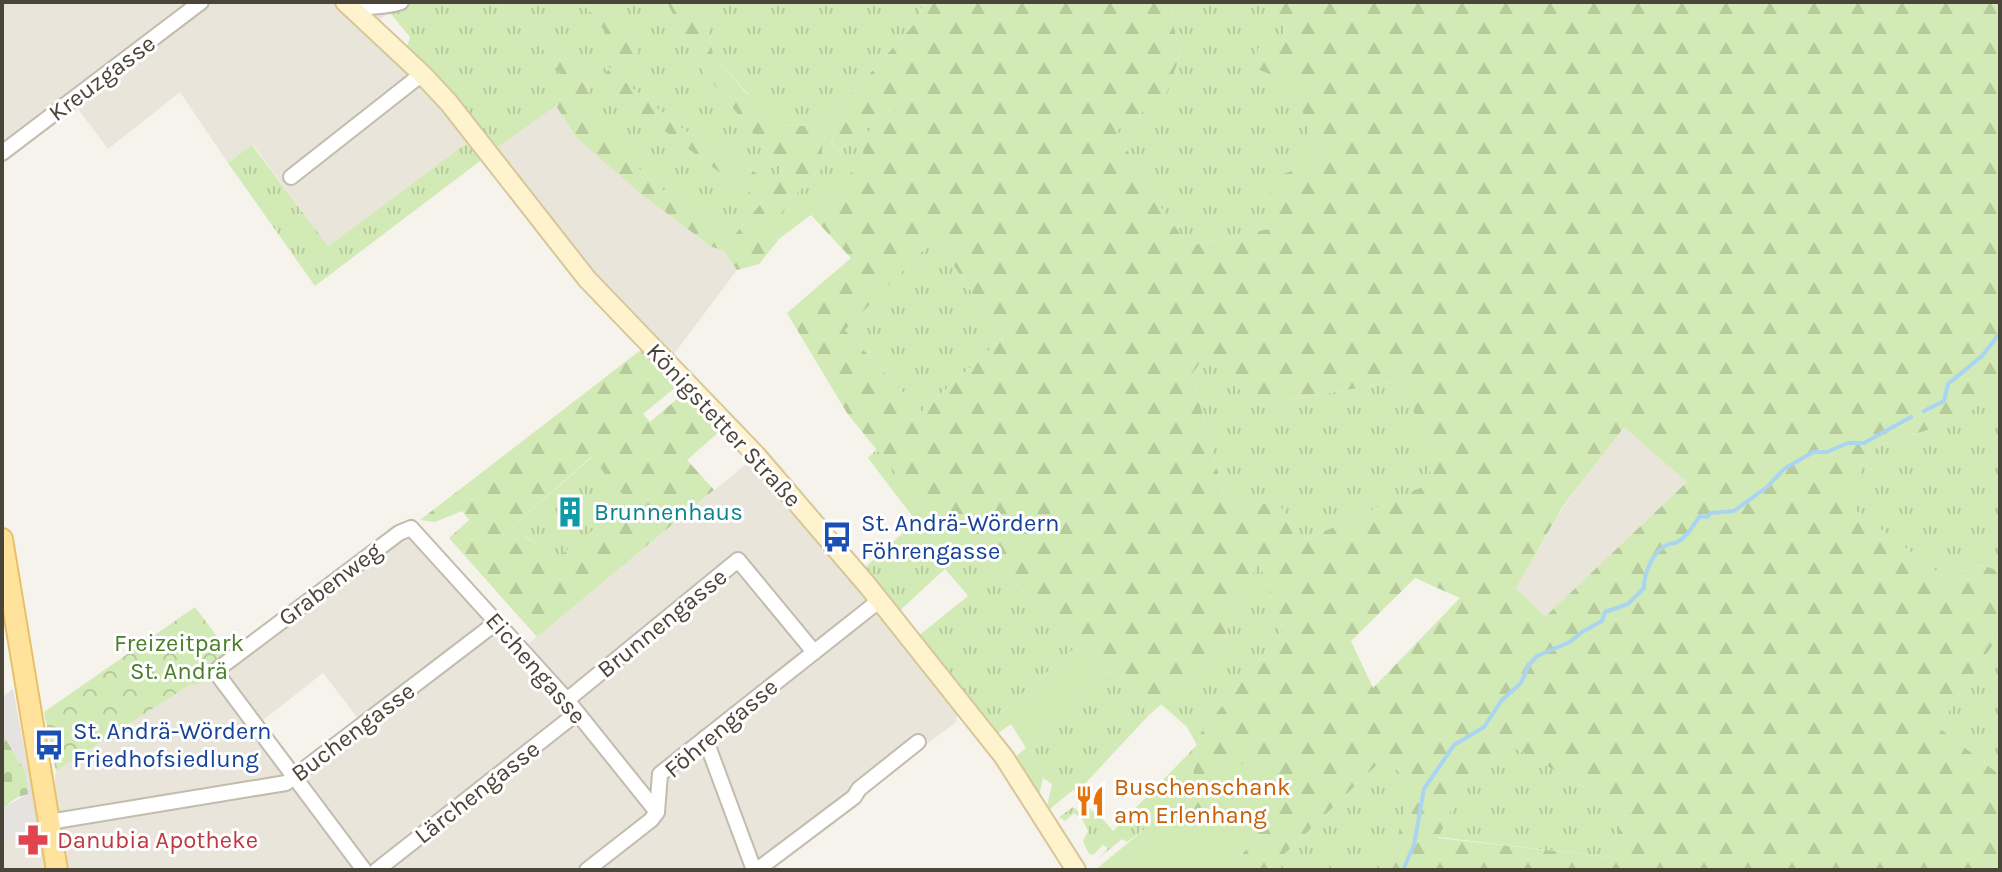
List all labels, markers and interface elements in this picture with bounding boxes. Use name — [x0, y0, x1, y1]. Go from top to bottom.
street label: Kreuzgasse — [43, 29, 161, 127]
street label: Königstetter Straße — [641, 337, 807, 513]
building icon: Brunnenhaus — [553, 495, 587, 529]
place label: Brunnenhaus — [594, 498, 743, 526]
place label: St. Andrä-Wördern Föhrengasse — [861, 509, 1059, 565]
bus stop icon: St. Andrä-Wördern Föhrengasse — [820, 520, 854, 554]
street label: Grabenweg — [273, 536, 387, 632]
street label: Brunnengasse — [592, 562, 732, 684]
street label: Eichengasse — [480, 607, 592, 729]
park label: Freizeitpark St. Andrä — [114, 629, 244, 685]
street label: Föhrengasse — [659, 673, 783, 783]
street label: Buchengasse — [286, 676, 420, 788]
place label: St. Andrä-Wördern Friedhofsiedlung — [73, 717, 271, 773]
bus stop icon: St. Andrä-Wördern Friedhofsiedlung — [32, 728, 66, 762]
street label: Lärchengasse — [409, 734, 545, 850]
place label: Buschenschank am Erlenhang — [1114, 773, 1290, 829]
restaurant icon: Buschenschank am Erlenhang — [1073, 784, 1107, 818]
pharmacy icon: Danubia Apotheke — [16, 823, 50, 857]
place label: Danubia Apotheke — [57, 826, 258, 854]

